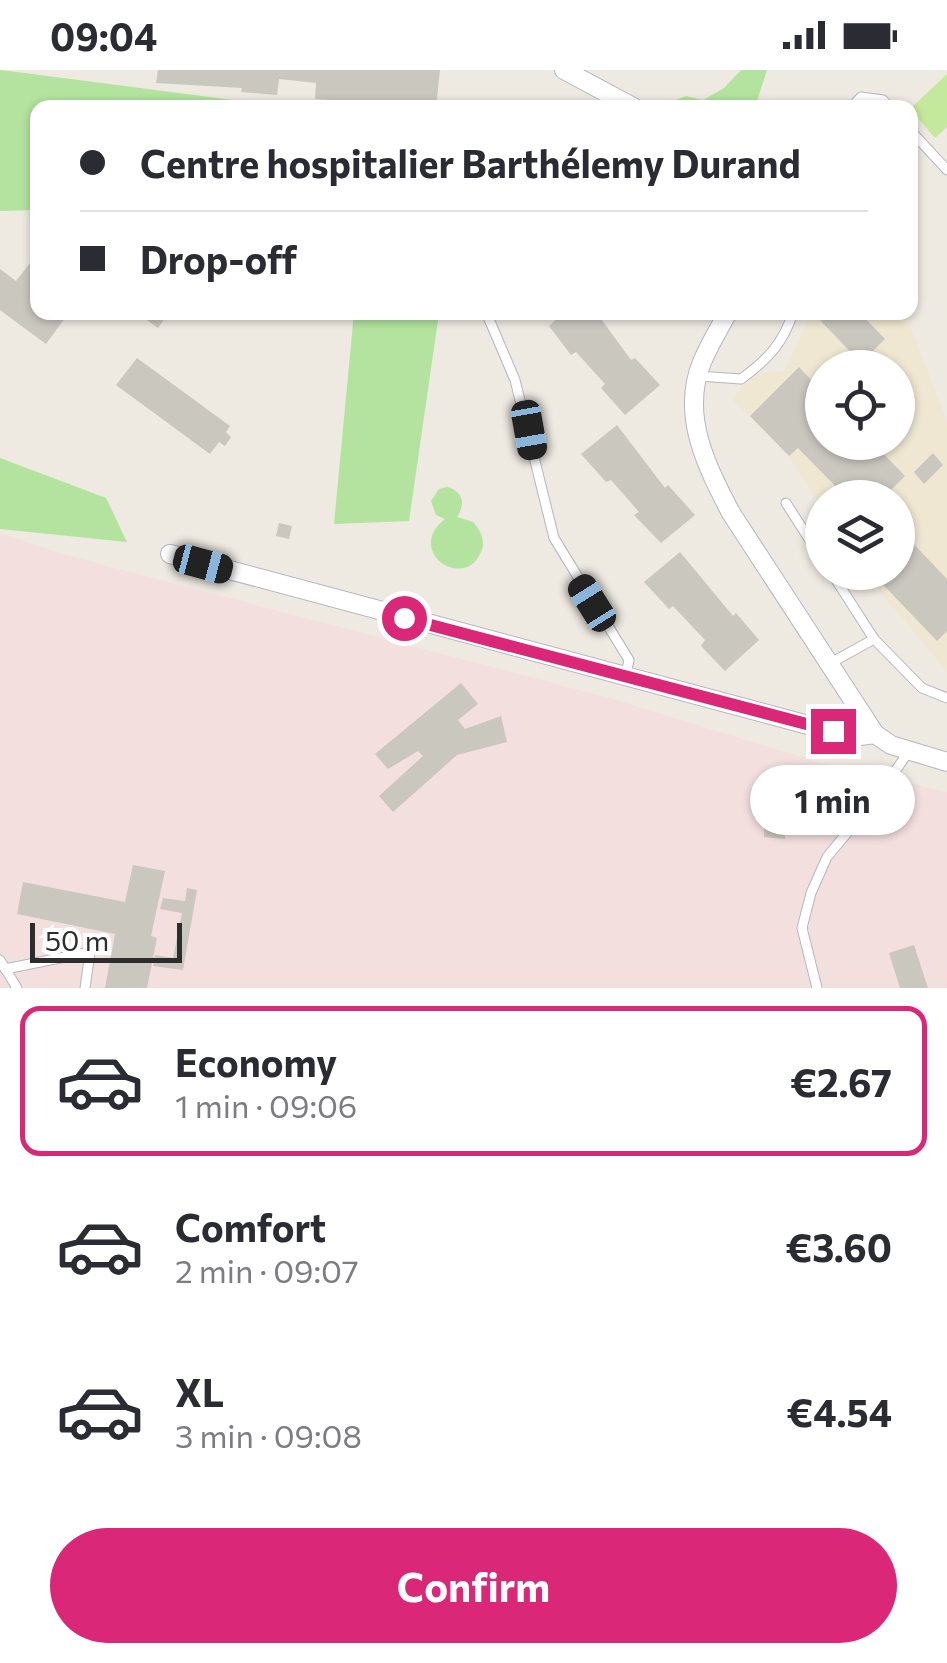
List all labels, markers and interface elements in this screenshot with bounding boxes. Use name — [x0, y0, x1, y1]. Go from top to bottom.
text: 09:04 — [50, 12, 157, 59]
text: Centre hospitalier Barthélemy Durand — [140, 139, 801, 186]
text: Drop-off — [140, 235, 297, 282]
map controls — [805, 350, 915, 590]
button: locate — [805, 350, 915, 460]
car — [509, 398, 549, 462]
button: layers — [805, 480, 915, 590]
car — [170, 542, 236, 586]
car — [563, 570, 621, 636]
route start — [382, 596, 427, 641]
route end — [811, 709, 856, 754]
callout: 1 min — [750, 766, 916, 836]
text: 1 min — [795, 780, 870, 820]
scale bar — [30, 918, 182, 963]
text: 50 m — [45, 923, 109, 957]
icon: car — [55, 1036, 145, 1126]
text: Economy — [175, 1038, 337, 1085]
text: €2.67 — [790, 1058, 892, 1105]
text: 1 min · 09:06 — [175, 1085, 357, 1125]
icon: car — [55, 1201, 145, 1291]
text: Comfort — [175, 1203, 326, 1250]
text: €3.60 — [785, 1223, 892, 1270]
text: 2 min · 09:07 — [175, 1250, 359, 1290]
icon: car — [55, 1366, 145, 1456]
text: XL — [175, 1368, 224, 1415]
text: €4.54 — [787, 1388, 892, 1435]
text: 3 min · 09:08 — [175, 1415, 362, 1455]
button: Confirm — [50, 1528, 897, 1643]

